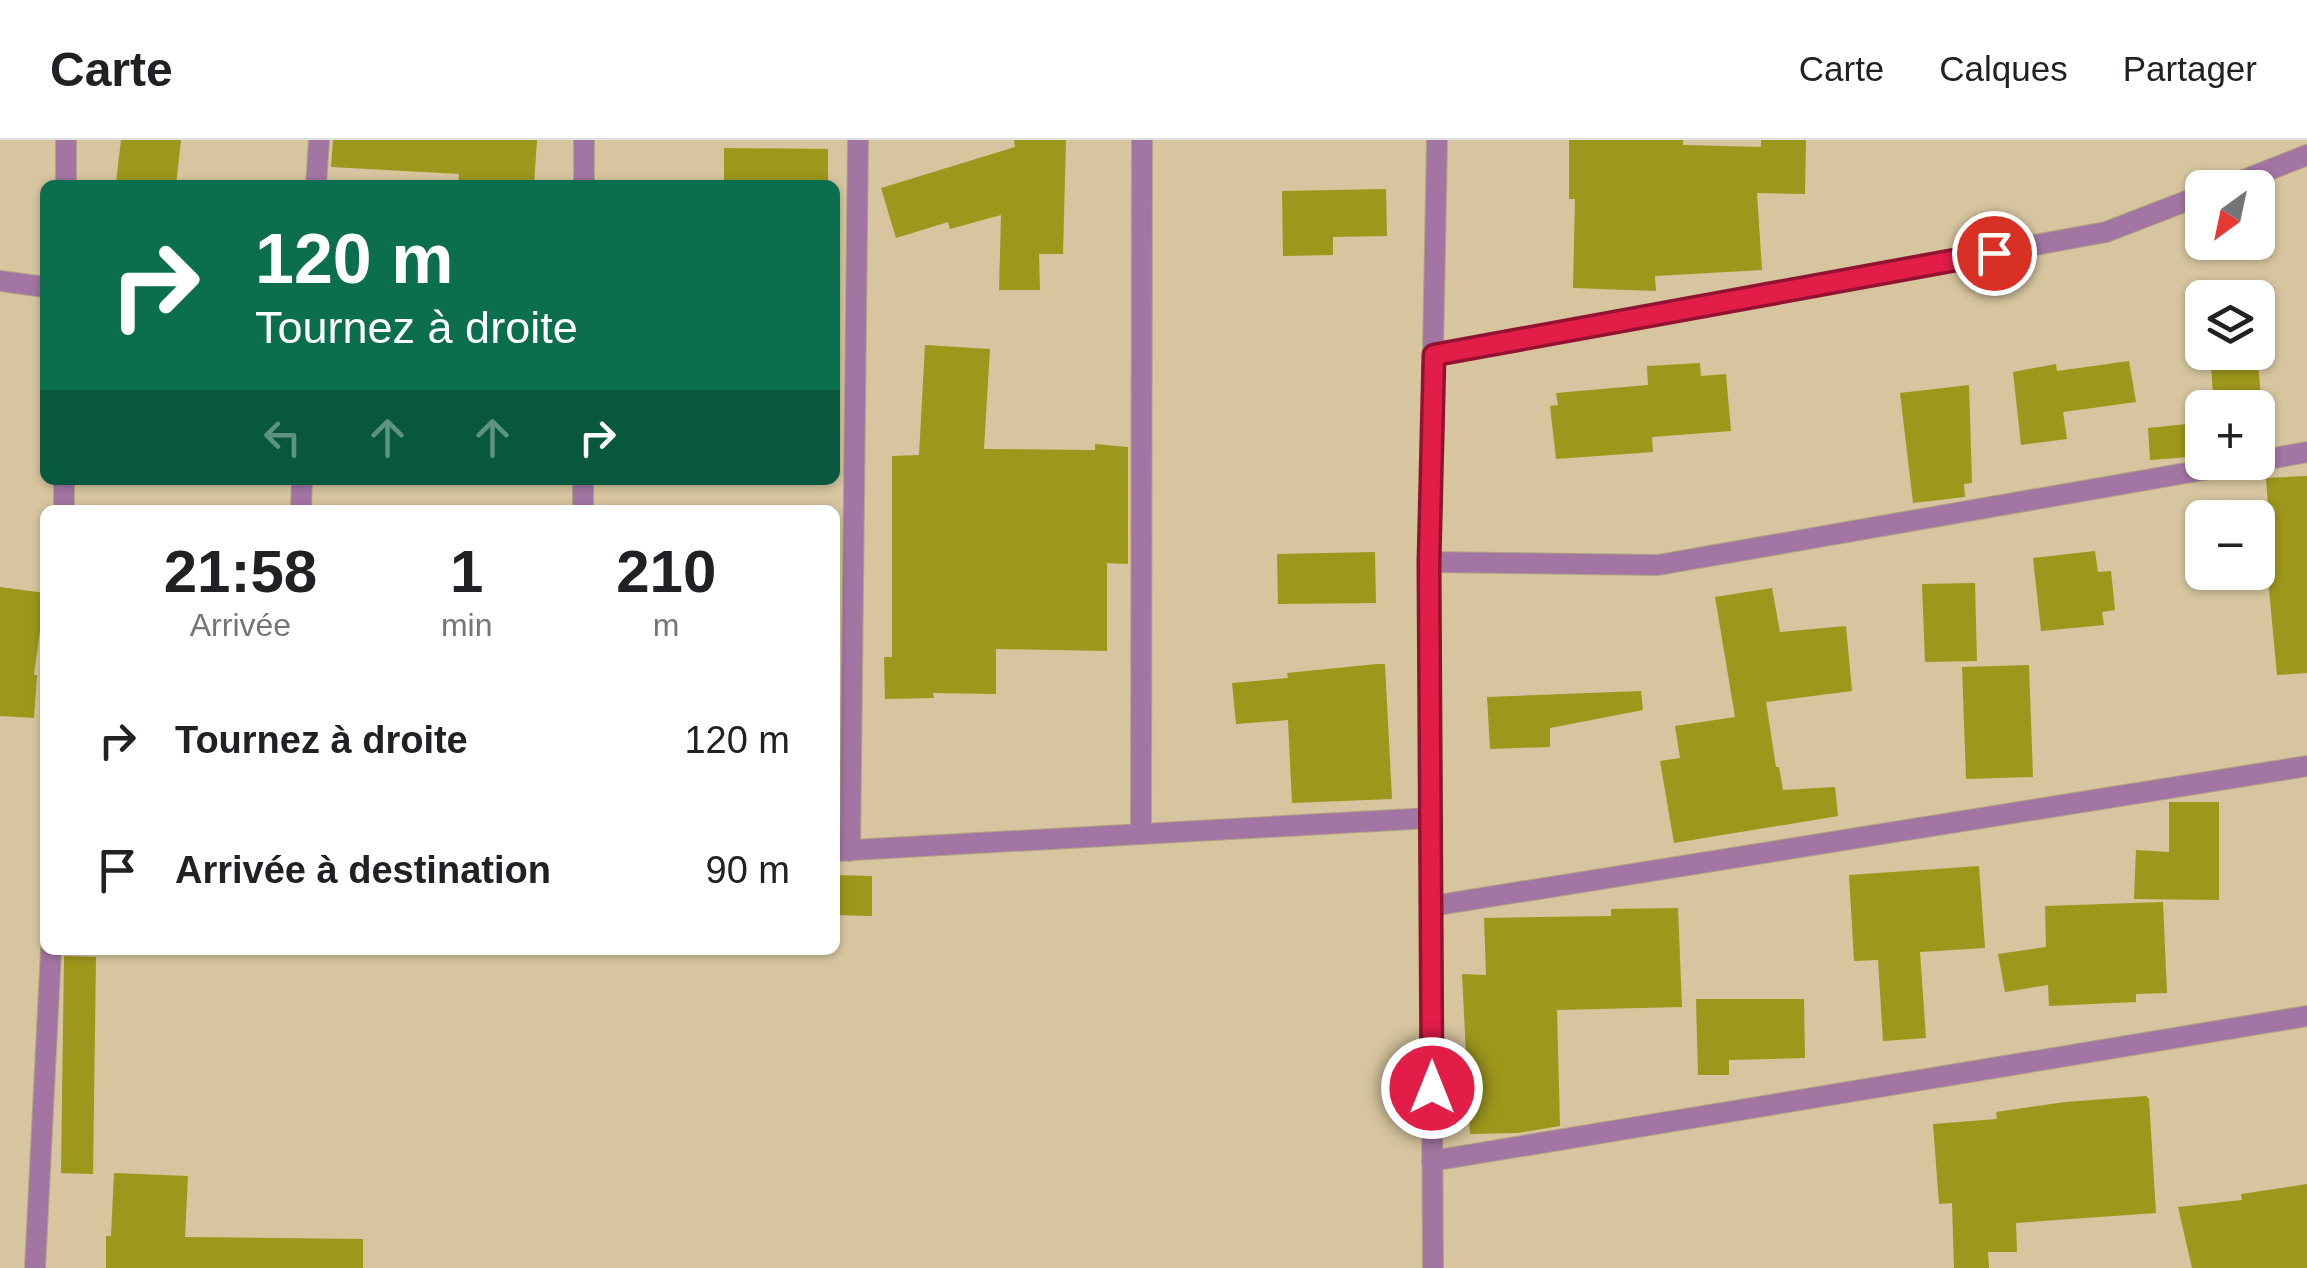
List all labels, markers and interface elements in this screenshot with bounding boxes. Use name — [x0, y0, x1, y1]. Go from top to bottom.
text: Carte — [50, 43, 173, 96]
text: Carte — [1799, 49, 1884, 88]
text: Calques — [1939, 49, 2068, 88]
text: Partager — [2123, 49, 2257, 88]
north arrow — [2185, 170, 2275, 260]
map controls — [2185, 170, 2275, 590]
pin — [1952, 211, 2037, 296]
icon: right — [90, 220, 220, 350]
text: 120 m — [255, 220, 453, 298]
icon: arrive — [1967, 226, 2022, 281]
button: layers — [2185, 280, 2275, 370]
text: Tournez à droite — [255, 302, 578, 353]
button: + — [2185, 390, 2275, 480]
icon: left — [255, 410, 310, 465]
icon: ahead — [360, 410, 415, 465]
icon: ahead — [465, 410, 520, 465]
icon: right — [570, 410, 625, 465]
button: − — [2185, 500, 2275, 590]
text: 21:58 — [164, 538, 317, 605]
text: 1 — [450, 538, 483, 605]
text: 210 — [616, 538, 716, 605]
text: Arrivée — [190, 607, 291, 643]
text: min — [441, 607, 492, 643]
text: m — [653, 607, 680, 643]
icon: right — [90, 713, 145, 768]
text: Tournez à droite — [175, 719, 468, 761]
text: 120 m — [684, 719, 790, 761]
icon: arrive — [90, 843, 145, 898]
text: Arrivée à destination — [175, 849, 551, 891]
text: 90 m — [706, 849, 790, 891]
position arrow — [1380, 1036, 1484, 1140]

